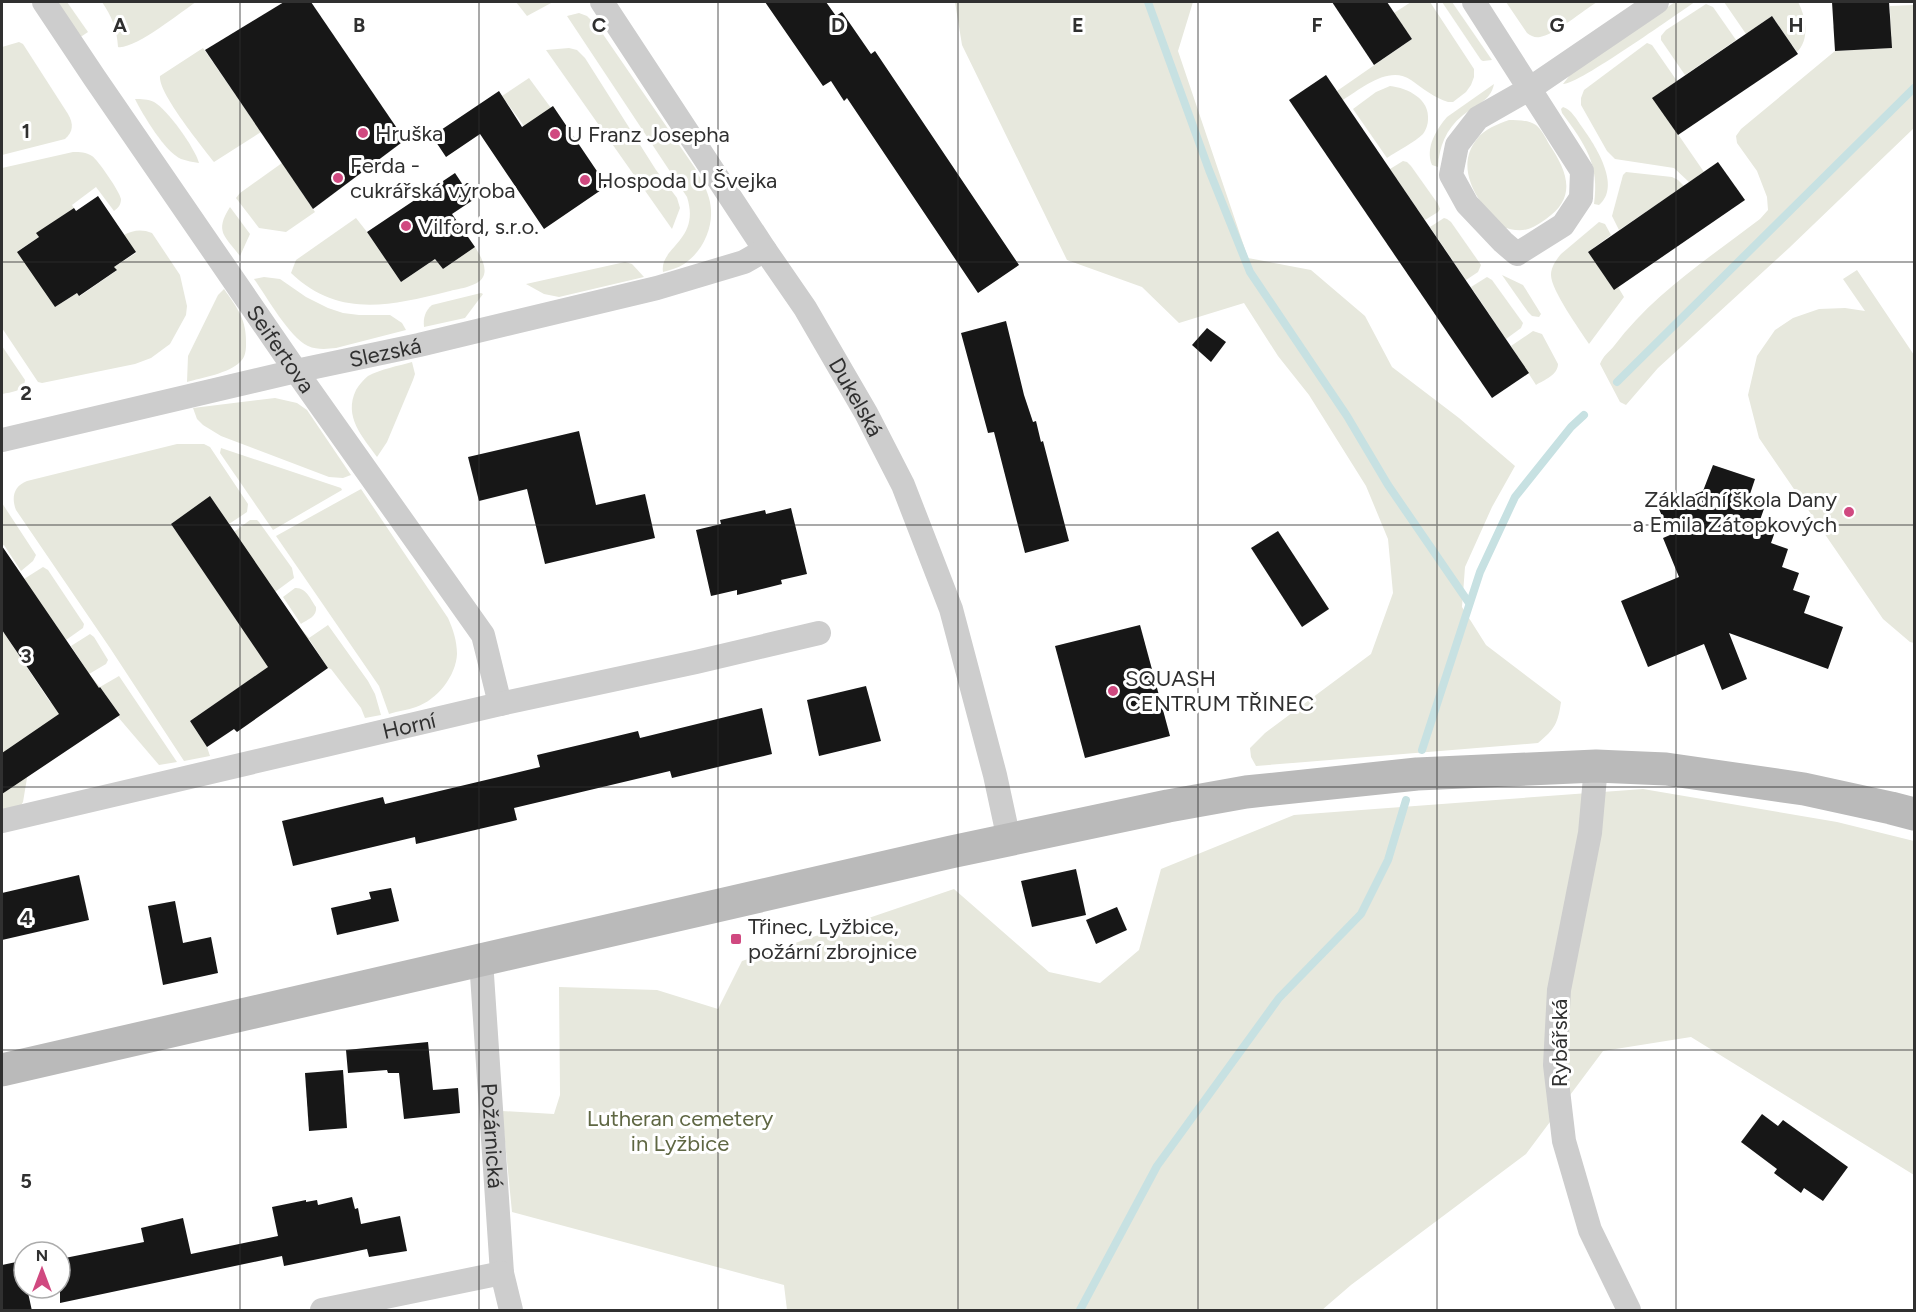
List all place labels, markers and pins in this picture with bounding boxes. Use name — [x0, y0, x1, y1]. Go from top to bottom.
place label: Hruška — [375, 120, 443, 147]
place label: U Franz Josepha — [567, 121, 730, 148]
marker: Hruška — [356, 126, 370, 140]
marker: U Franz Josepha — [548, 127, 562, 141]
place label: Ferda - cukrářská výroba — [350, 152, 516, 204]
place label: Hospoda U Švejka — [597, 167, 777, 194]
marker: Ferda - cukrářská výroba — [331, 171, 345, 185]
marker: Hospoda U Švejka — [578, 173, 592, 187]
place label: Vilford, s.r.o. — [418, 213, 539, 240]
marker: Vilford, s.r.o. — [399, 219, 413, 233]
place label: Základní škola Dany a Emila Zátopkových — [1633, 486, 1837, 538]
marker: Základní škola Dany a Emila Zátopkových — [1842, 505, 1856, 519]
place label: SQUASH CENTRUM TŘINEC — [1125, 665, 1314, 717]
marker: SQUASH CENTRUM TŘINEC — [1106, 684, 1120, 698]
place label: Třinec, Lyžbice, požární zbrojnice — [748, 913, 917, 965]
marker: Třinec, Lyžbice, požární zbrojnice — [729, 932, 743, 946]

